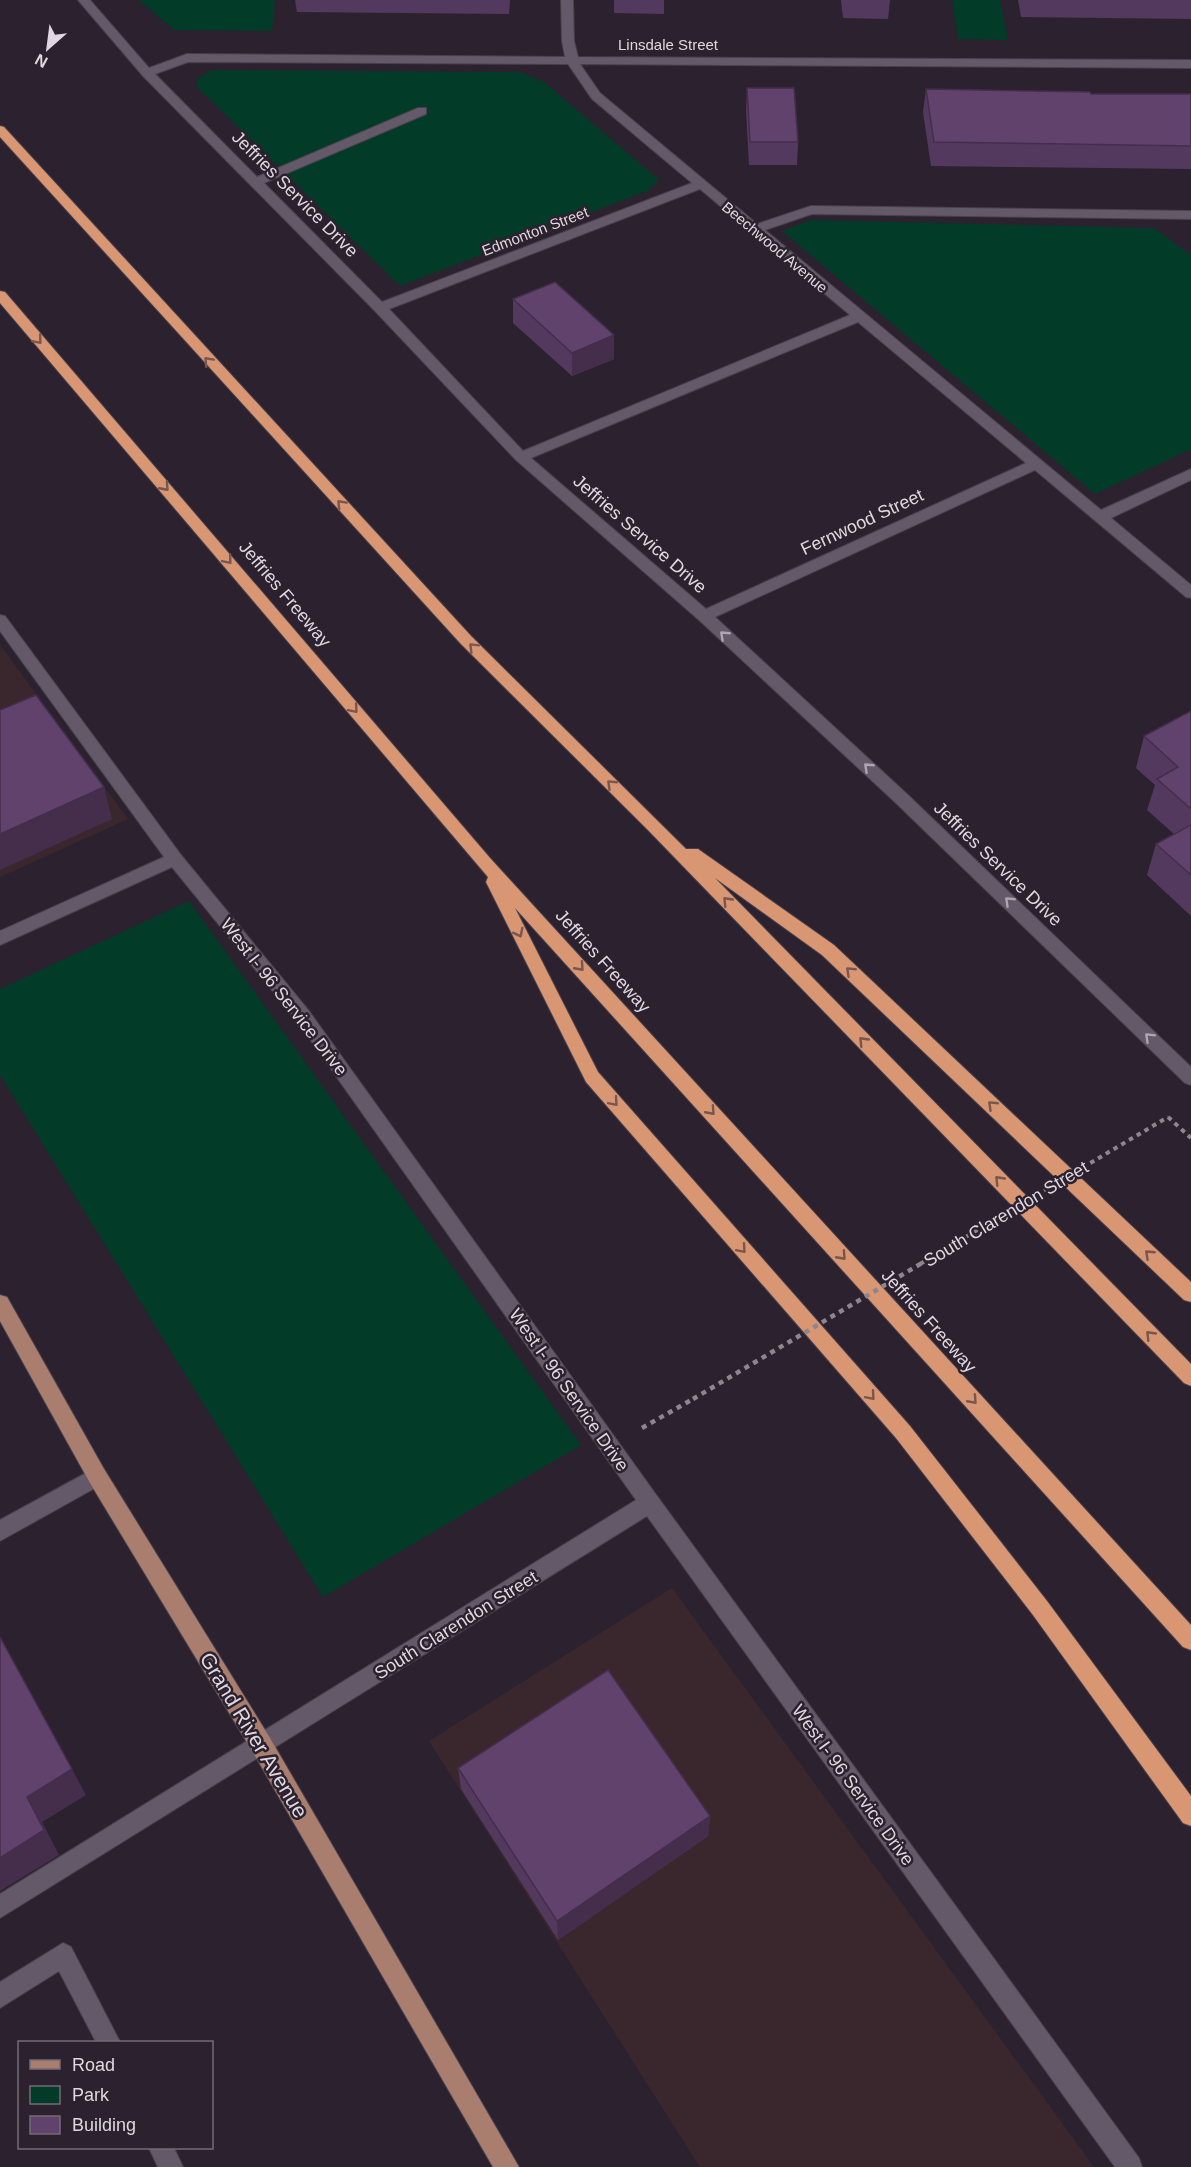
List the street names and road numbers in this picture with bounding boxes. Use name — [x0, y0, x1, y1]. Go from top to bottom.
street label: Linsdale Street — [618, 36, 719, 53]
street label: Jeffries Service Drive — [228, 127, 362, 261]
street label: Beechwood Avenue — [719, 198, 831, 296]
street label: Edmonton Street — [479, 203, 591, 259]
street label: Jeffries Service Drive — [569, 471, 711, 597]
street label: Fernwood Street — [797, 485, 927, 559]
street label: Jeffries Freeway — [235, 537, 335, 651]
street label: Jeffries Service Drive — [930, 798, 1066, 930]
street label: Jeffries Freeway — [552, 905, 654, 1017]
street label: West I- 96 Service Drive — [216, 915, 352, 1079]
street label: South Clarendon Street — [920, 1157, 1092, 1271]
street label: Jeffries Freeway — [878, 1265, 980, 1377]
street label: West I- 96 Service Drive — [505, 1305, 633, 1475]
street label: South Clarendon Street — [371, 1567, 541, 1683]
street label: Grand River Avenue — [196, 1648, 312, 1822]
street label: West I- 96 Service Drive — [788, 1701, 918, 1869]

